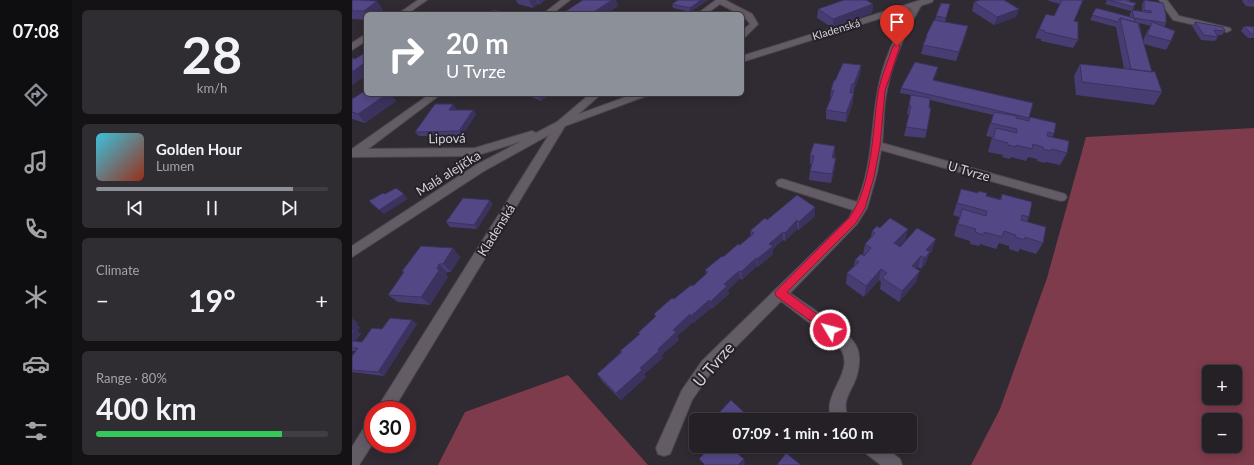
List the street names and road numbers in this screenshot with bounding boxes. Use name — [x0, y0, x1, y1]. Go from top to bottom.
street label: Kladenská — [811, 16, 861, 42]
street label: Lipová — [428, 130, 466, 146]
street label: Malá alejíčka — [413, 147, 483, 199]
street label: U Tvrze — [946, 157, 992, 185]
street label: Kladenská — [474, 201, 518, 259]
street label: U Tvrze — [688, 338, 738, 390]

